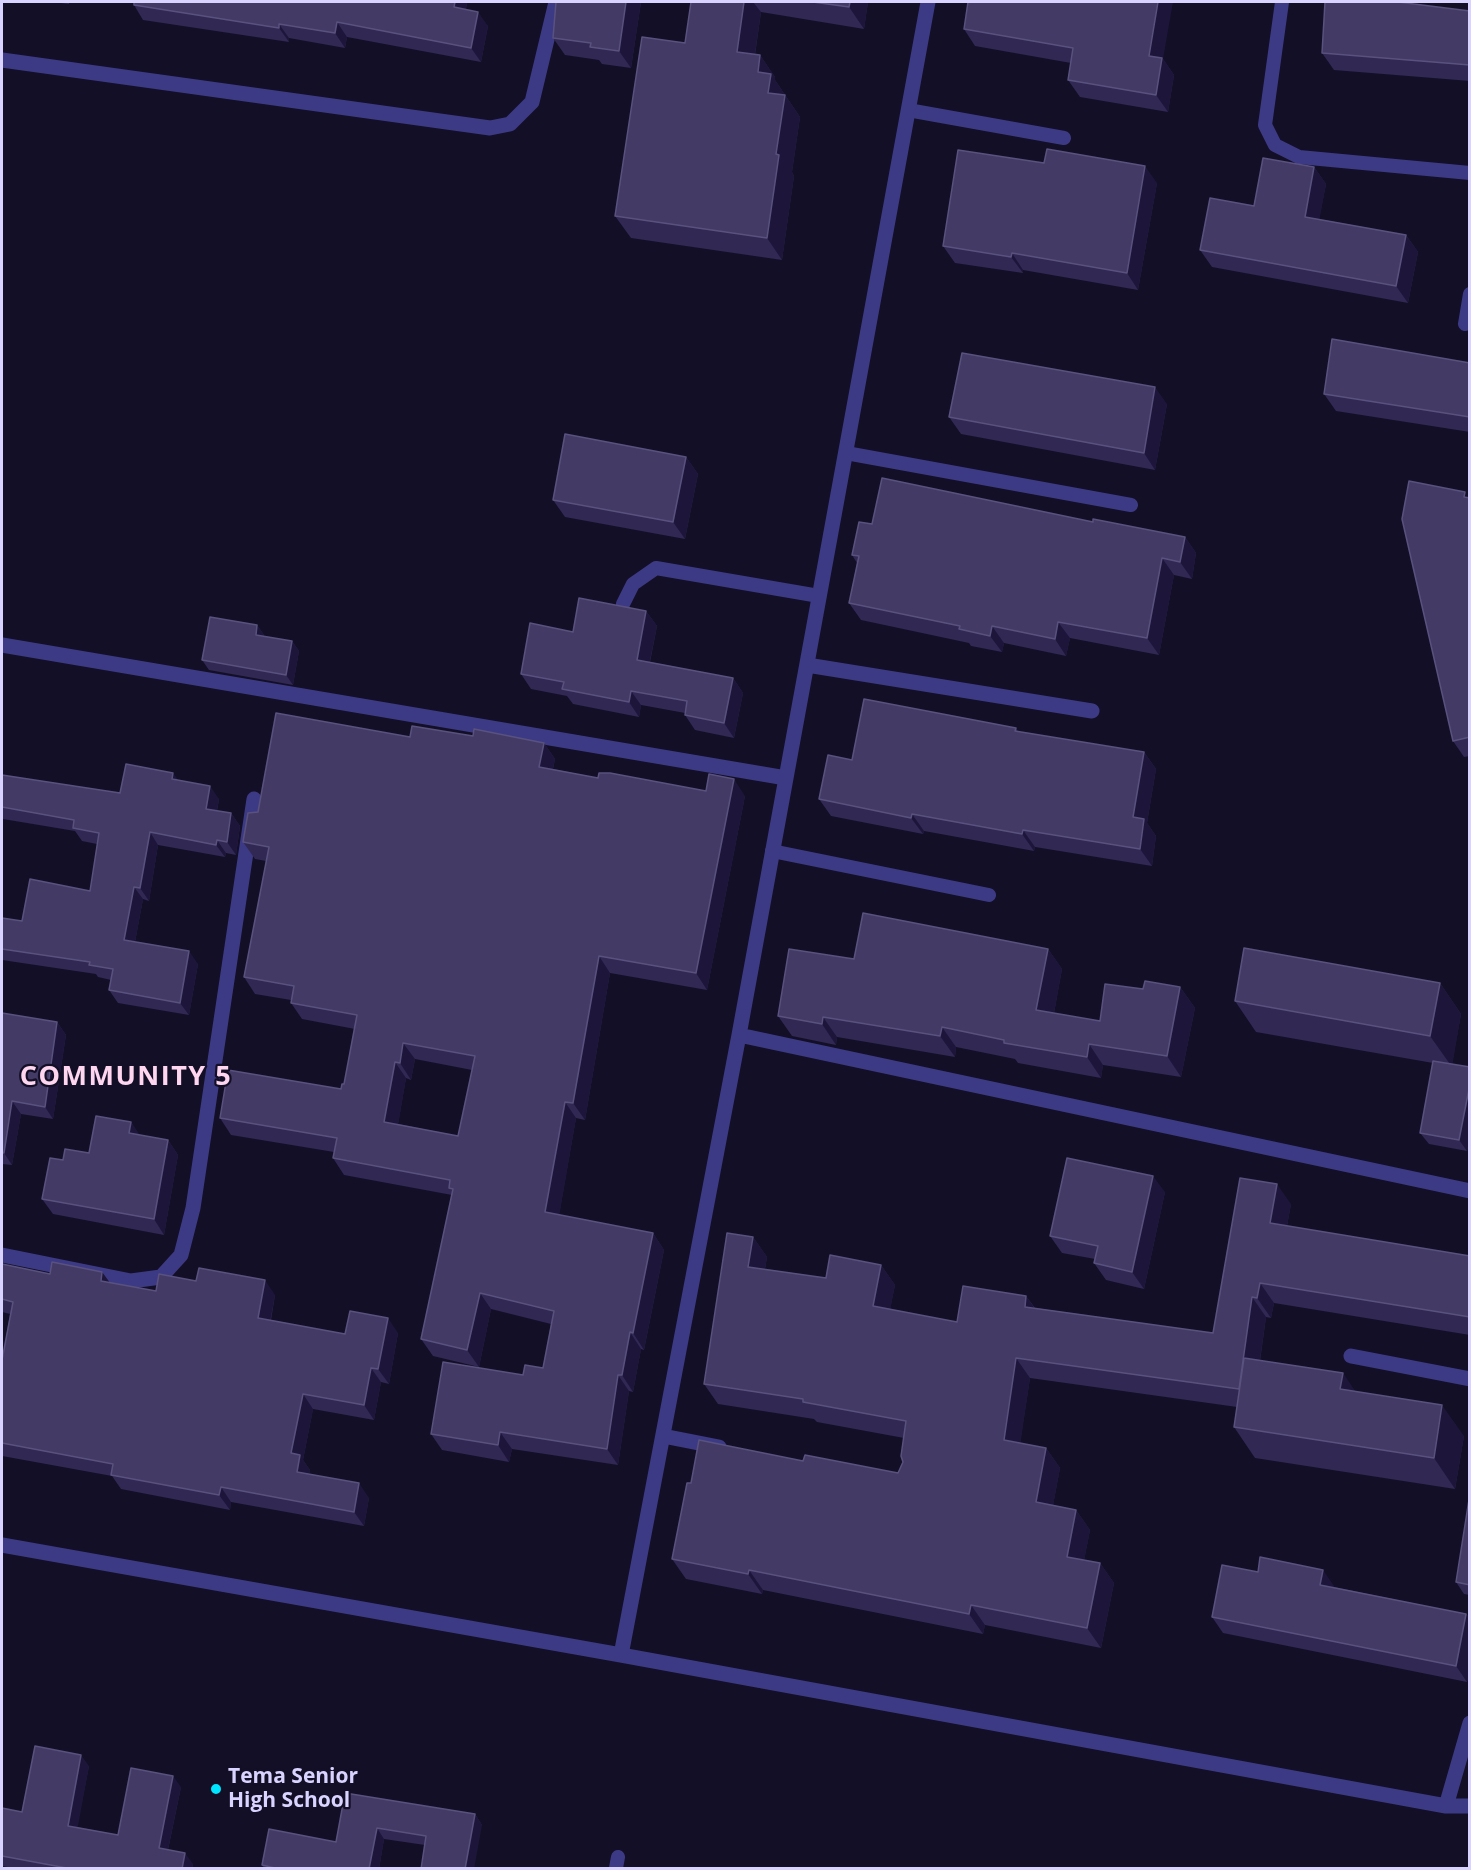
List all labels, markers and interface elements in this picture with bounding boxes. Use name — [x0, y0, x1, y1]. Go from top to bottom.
district label: COMMUNITY 5 — [20, 1061, 232, 1093]
place label: Tema Senior High School — [228, 1764, 358, 1814]
marker: Tema Senior High School — [209, 1782, 223, 1796]

